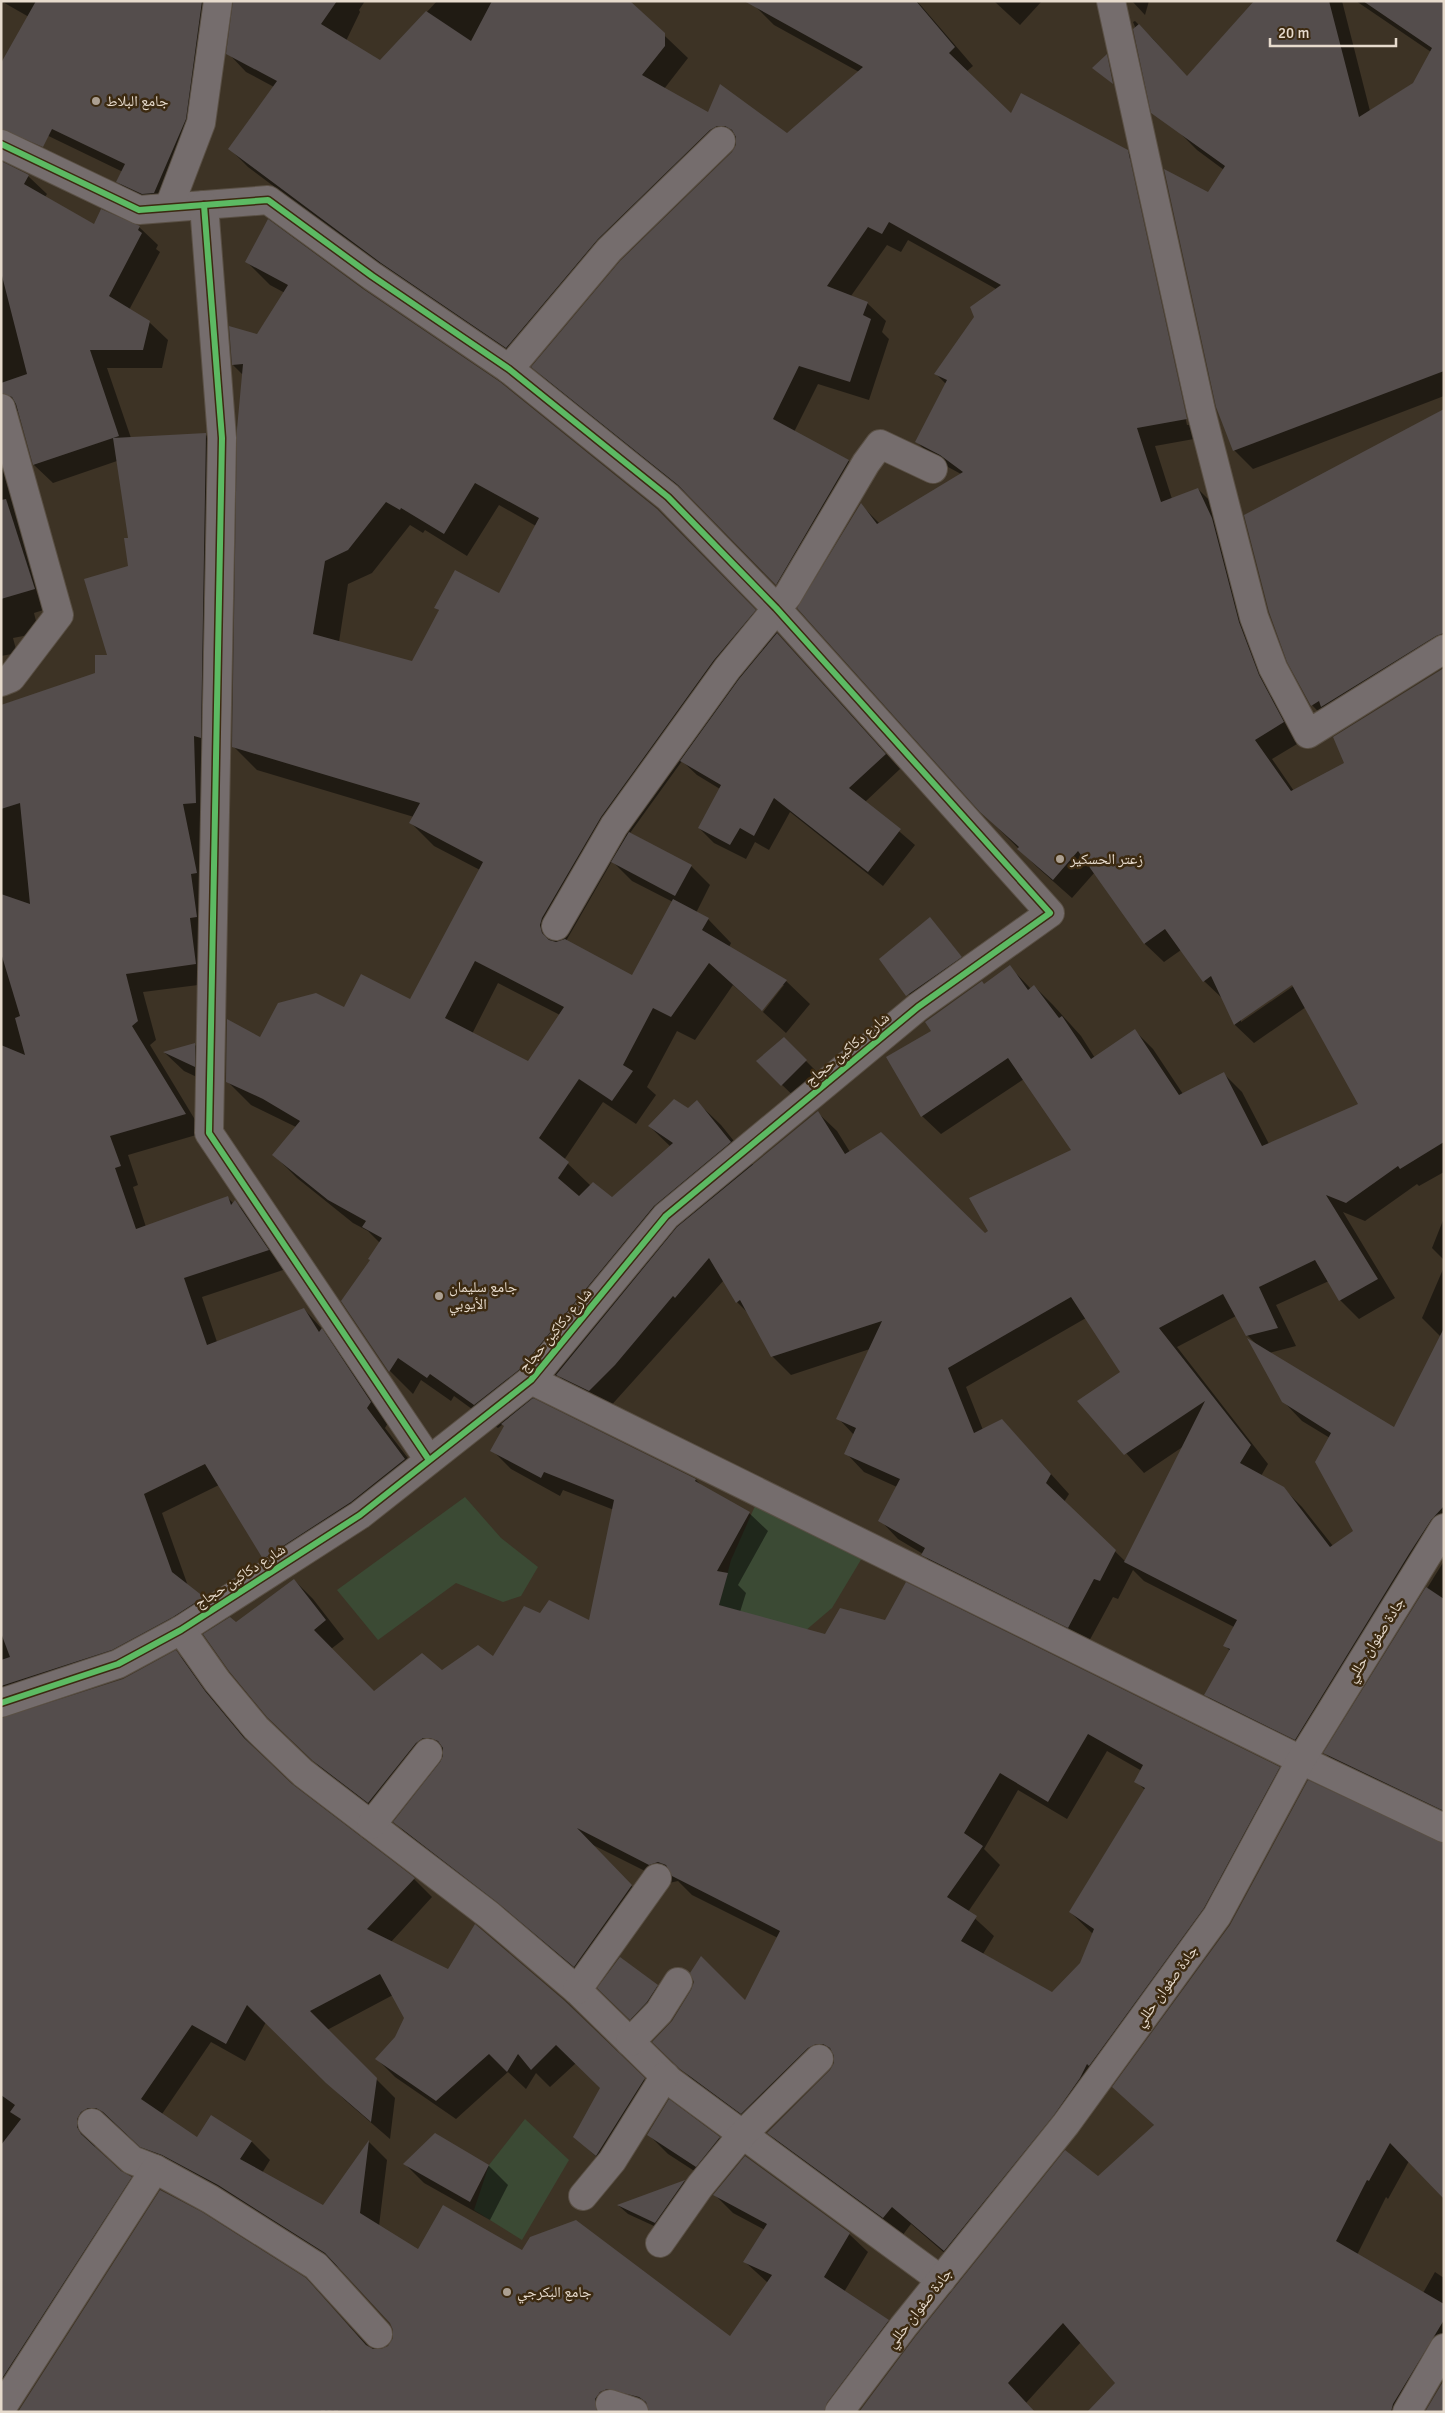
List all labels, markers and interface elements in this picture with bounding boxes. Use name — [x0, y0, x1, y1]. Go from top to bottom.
scale bar — [1270, 15, 1396, 47]
text: 20 m — [1278, 24, 1309, 42]
place label: جامع البلاط — [106, 92, 169, 111]
marker: جامع البلاط — [90, 95, 102, 107]
place label: زعتر الحسكير — [1069, 850, 1143, 868]
marker: زعتر الحسكير — [1054, 853, 1066, 865]
street label: شارع دكاكين حجاج — [801, 1008, 894, 1090]
place label: جامع سليمان الأيوبي — [449, 1278, 518, 1316]
street label: شارع دكاكين حجاج — [514, 1284, 596, 1377]
marker: جامع سليمان الأيوبي — [433, 1290, 445, 1302]
street label: شارع دكاكين حجاج — [191, 1540, 289, 1613]
street label: جادة صفوان حللي — [1342, 1594, 1411, 1687]
street label: جادة صفوان حللي — [1130, 1941, 1204, 2032]
street label: جادة صفوان حللي — [882, 2264, 958, 2353]
place label: جامع البكرجي — [517, 2283, 592, 2304]
marker: جامع البكرجي — [501, 2286, 513, 2298]

